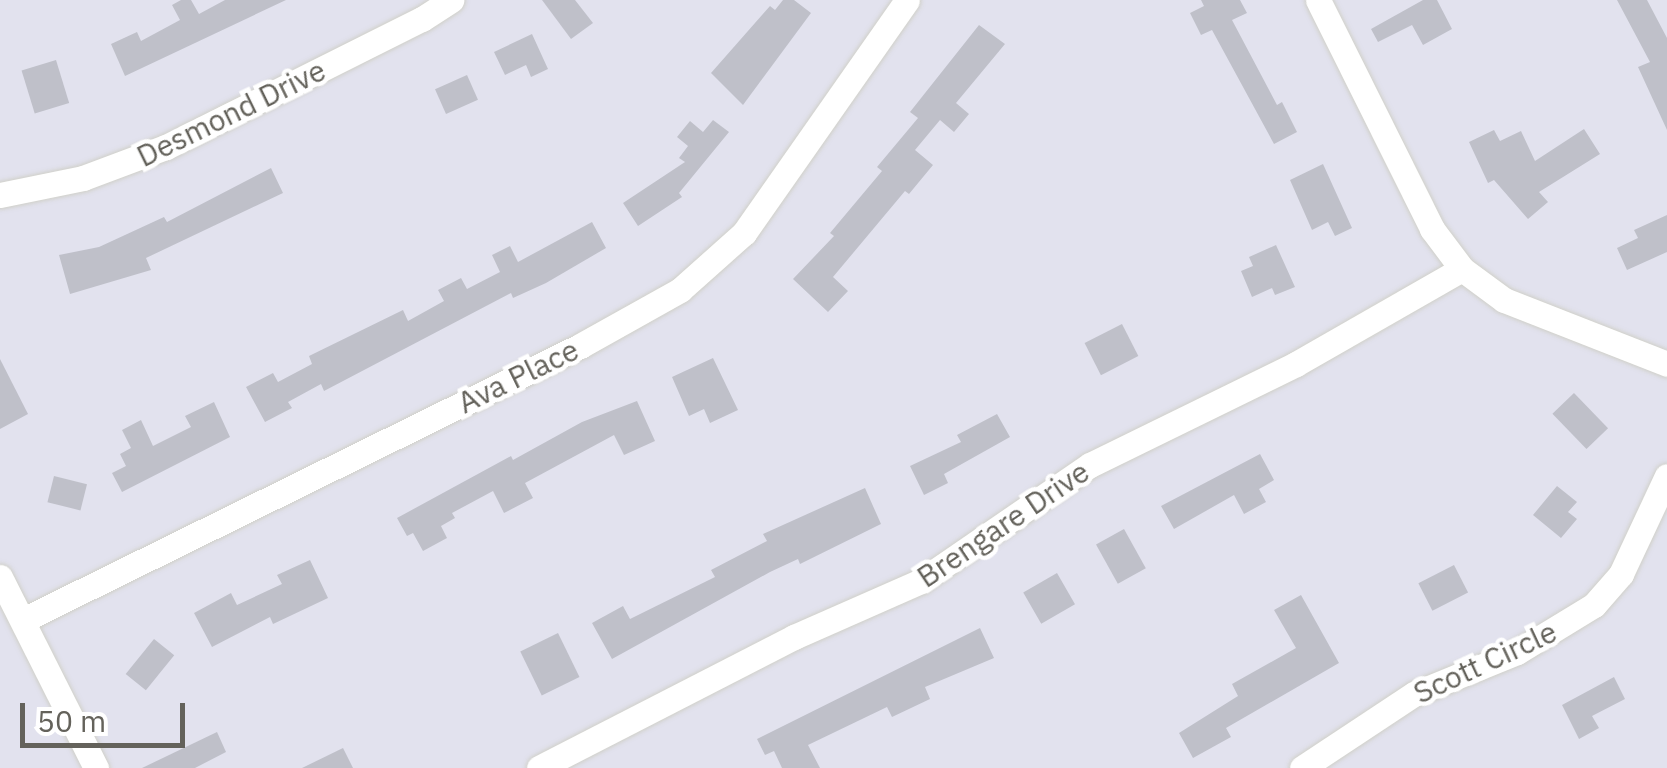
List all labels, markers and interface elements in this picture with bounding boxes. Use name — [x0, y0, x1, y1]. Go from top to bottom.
street label: Desmond Drive — [131, 52, 331, 174]
street label: Ava Place — [452, 331, 584, 421]
street label: Brengare Drive — [910, 453, 1096, 595]
street label: Scott Circle — [1408, 613, 1562, 711]
scale bar — [25, 683, 190, 745]
text: 50 m — [37, 701, 106, 740]

